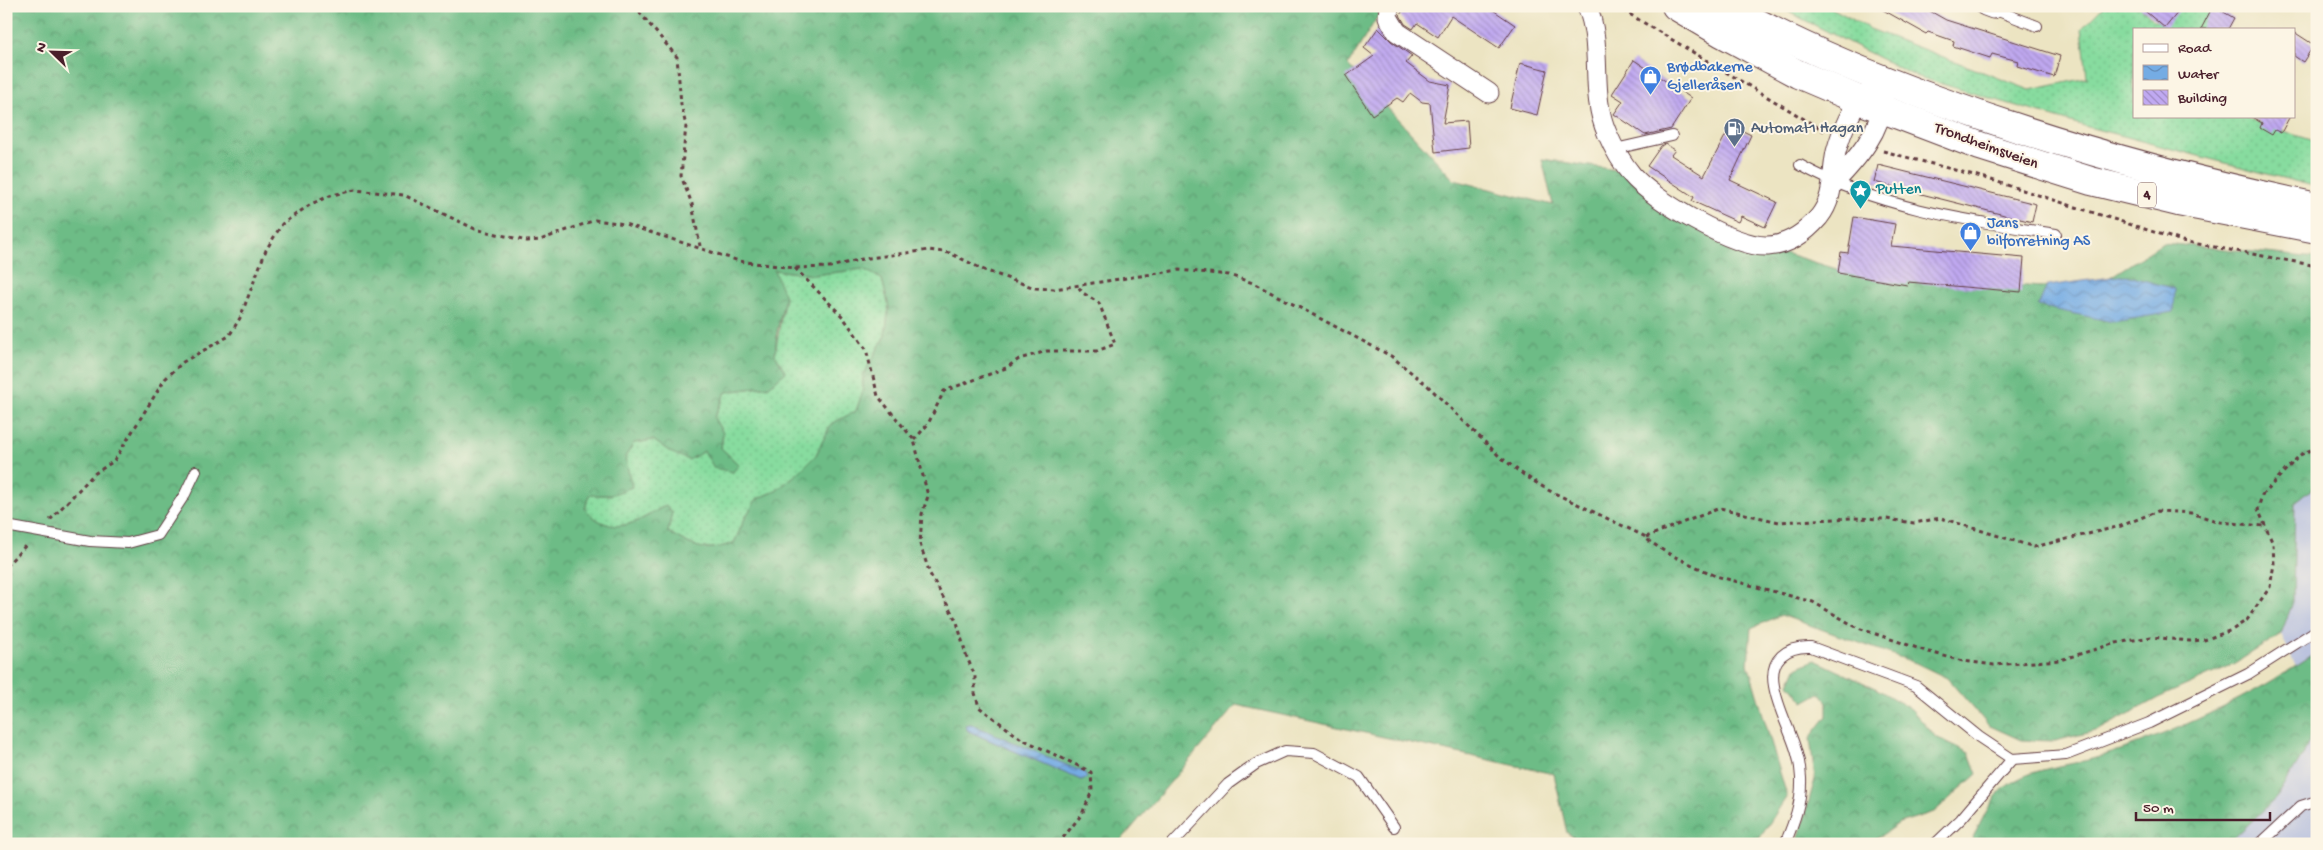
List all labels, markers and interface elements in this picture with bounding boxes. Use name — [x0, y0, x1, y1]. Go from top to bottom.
north arrow — [28, 28, 78, 78]
legend — [2133, 28, 2296, 118]
text: N — [33, 40, 52, 55]
text: Road — [2178, 40, 2212, 58]
place label: Brødbakerne Gjelleråsen — [1666, 59, 1754, 96]
shop icon: Brødbakerne Gjelleråsen — [1639, 65, 1663, 96]
text: Water — [2178, 66, 2220, 84]
text: Building — [2177, 90, 2227, 108]
fuel station icon: Automat1 Hagan — [1723, 117, 1747, 148]
street label: Trondheimsveien — [1930, 119, 2041, 175]
place label: Automat1 Hagan — [1751, 120, 1864, 139]
place icon: Putten — [1848, 178, 1872, 209]
place label: Putten — [1875, 181, 1922, 200]
road number: 4 — [2138, 182, 2156, 208]
place label: Jans bilforretning AS — [1987, 215, 2091, 252]
shop icon: Jans bilforretning AS — [1959, 221, 1983, 252]
scale bar — [2136, 790, 2269, 822]
text: 50 m — [2143, 800, 2174, 818]

